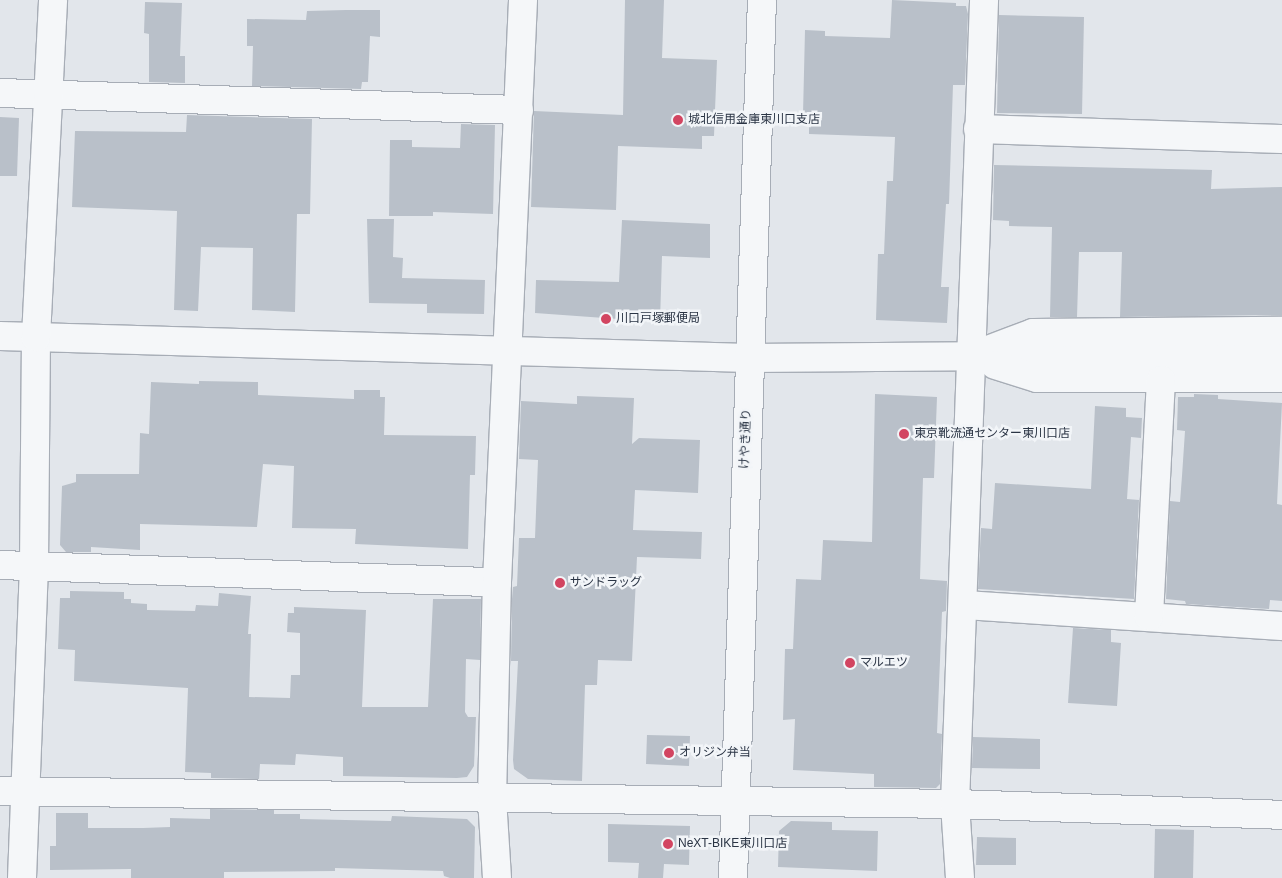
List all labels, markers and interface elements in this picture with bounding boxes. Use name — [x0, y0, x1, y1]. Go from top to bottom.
place label: 城北信用金庫東川口支店 — [688, 113, 820, 127]
marker: 城北信用金庫東川口支店 — [672, 114, 684, 126]
place label: 川口戸塚郵便局 — [616, 312, 700, 326]
marker: 川口戸塚郵便局 — [600, 313, 612, 325]
street label: けやき通り — [738, 409, 754, 469]
place label: 東京靴流通センター東川口店 — [914, 427, 1070, 441]
marker: 東京靴流通センター東川口店 — [898, 428, 910, 440]
place label: サンドラッグ — [570, 576, 642, 590]
marker: サンドラッグ — [554, 577, 566, 589]
place label: マルエツ — [860, 656, 908, 670]
marker: マルエツ — [844, 657, 856, 669]
place label: オリジン弁当 — [679, 746, 751, 760]
marker: オリジン弁当 — [663, 747, 675, 759]
place label: NeXT-BIKE東川口店 — [678, 837, 787, 851]
marker: NeXT-BIKE東川口店 — [662, 838, 674, 850]

